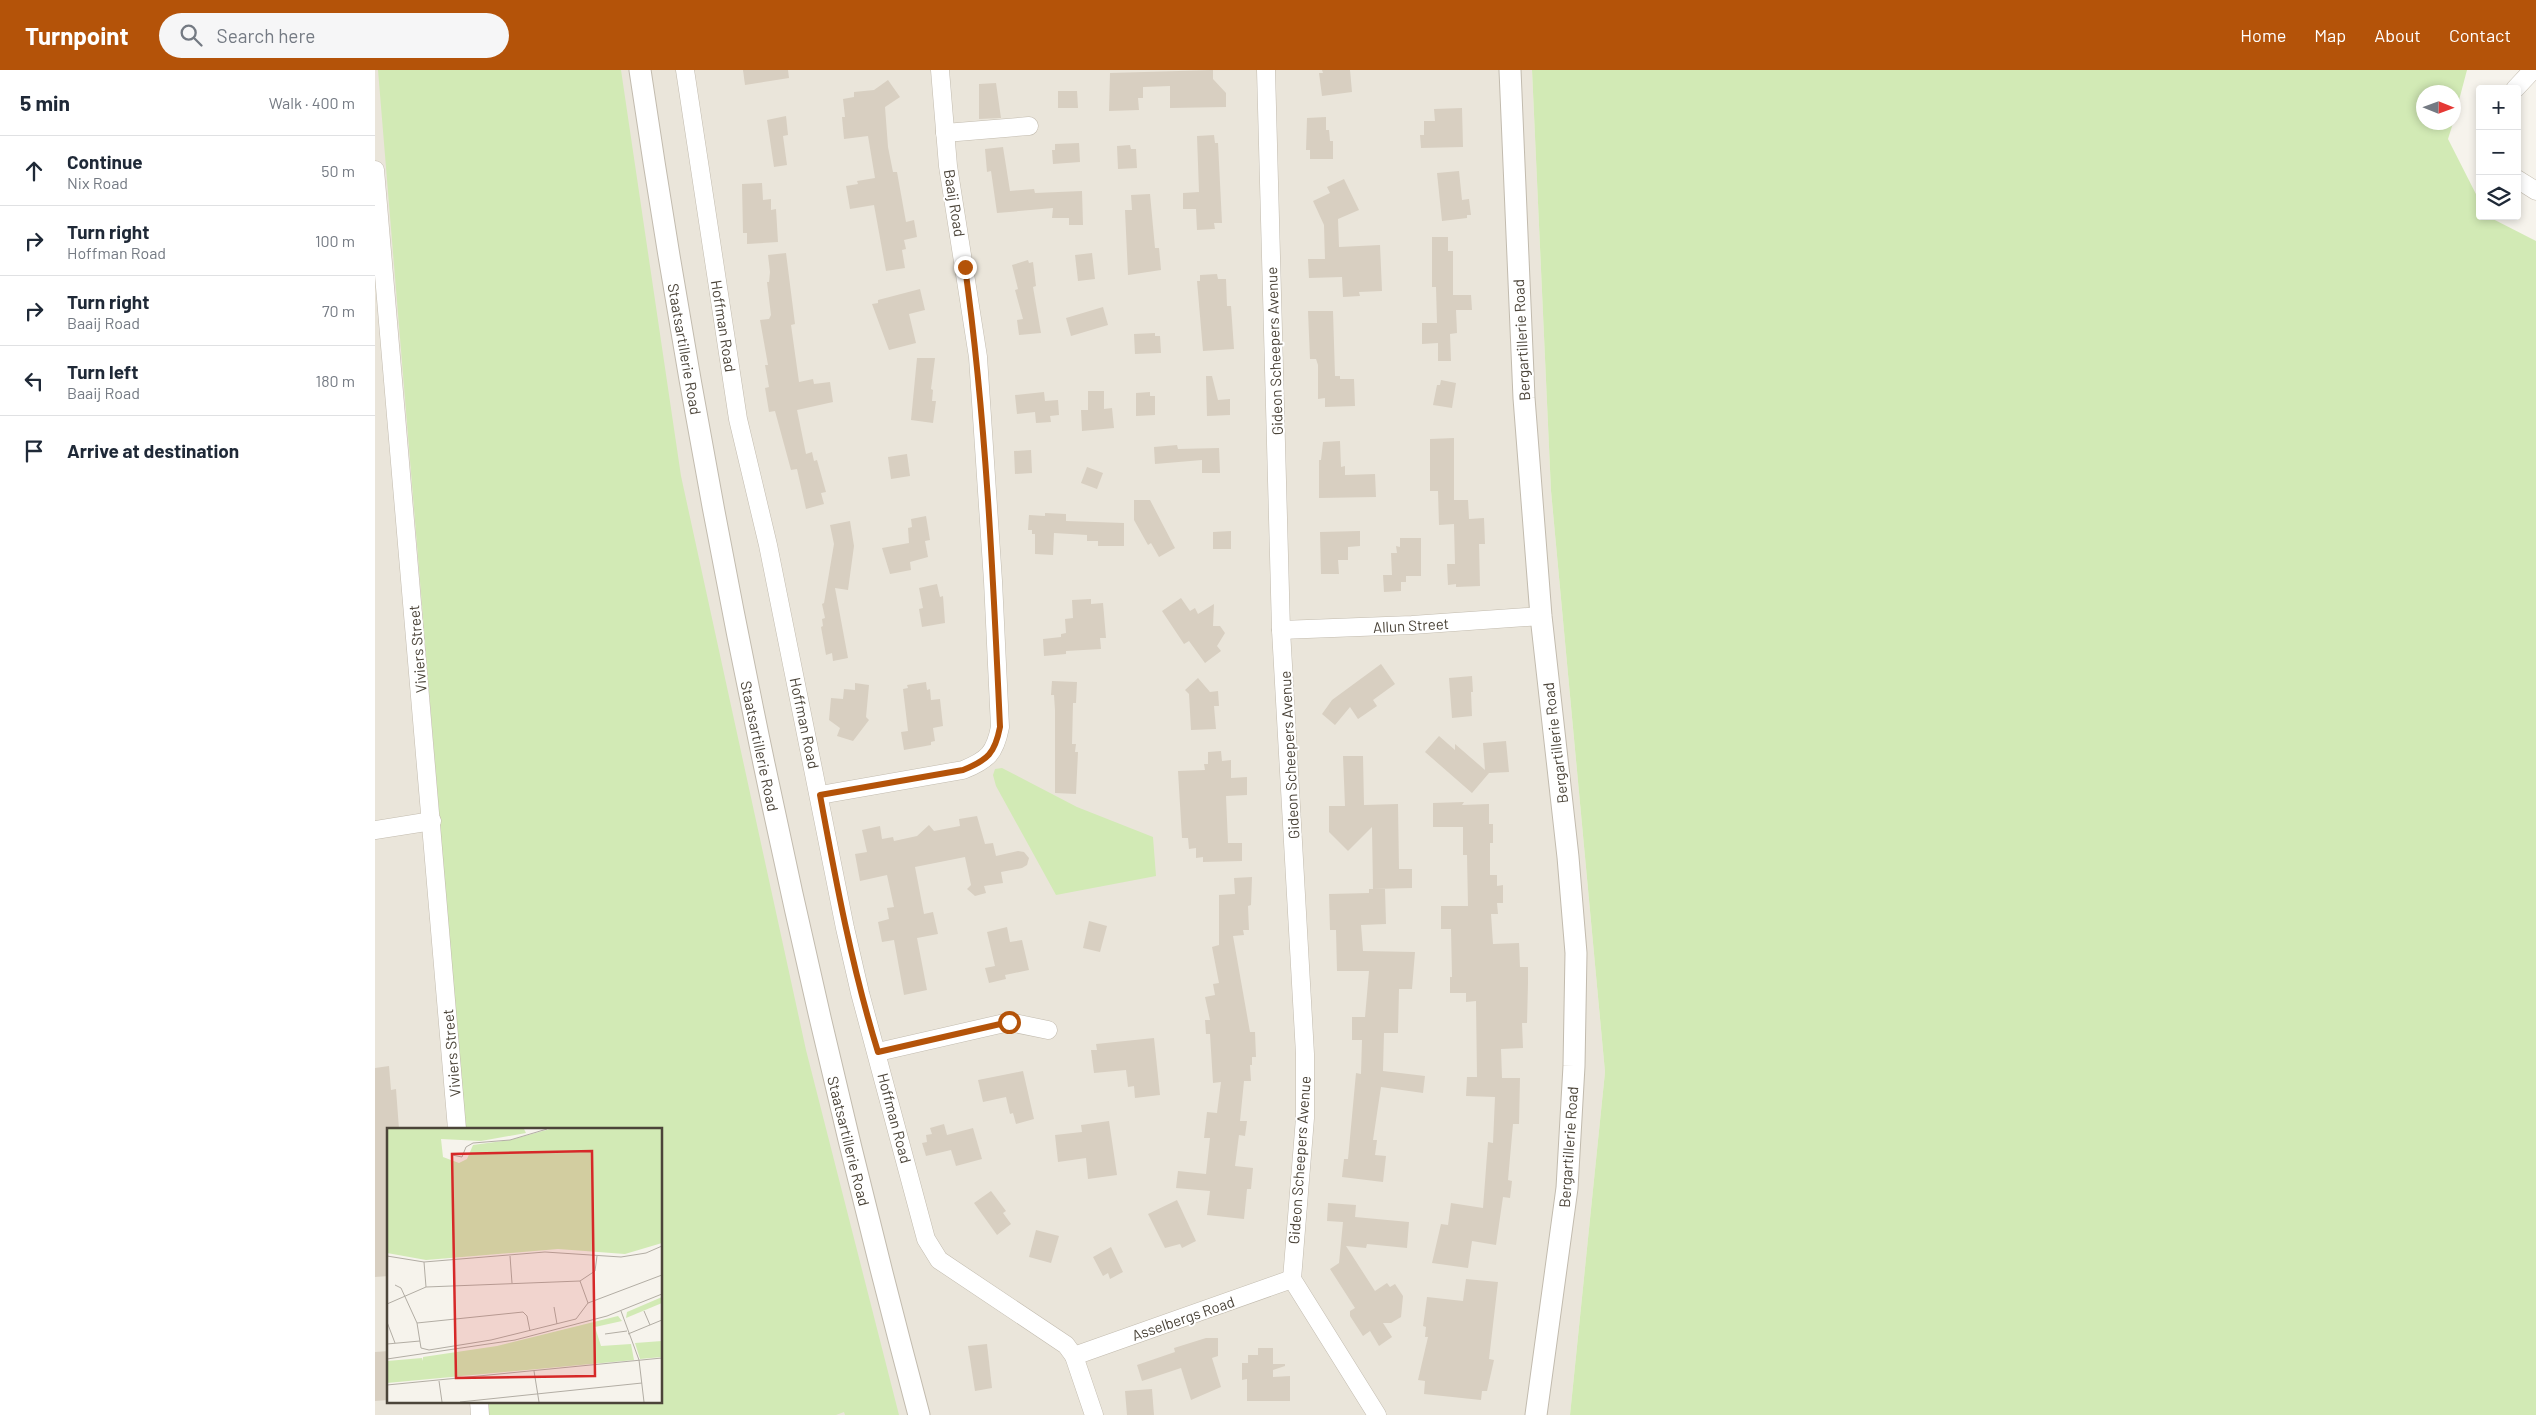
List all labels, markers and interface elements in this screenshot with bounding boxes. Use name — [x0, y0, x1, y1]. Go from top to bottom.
search box — [159, 13, 509, 58]
text: Turnpoint — [25, 21, 129, 50]
icon: search — [177, 21, 205, 49]
text: Search here — [217, 24, 315, 47]
text: Home — [2240, 24, 2286, 46]
text: Map — [2314, 24, 2346, 46]
text: About — [2374, 24, 2421, 46]
text: Contact — [2449, 24, 2511, 46]
north arrow — [2416, 85, 2461, 130]
map controls — [2476, 85, 2521, 220]
button: + — [2476, 85, 2521, 130]
text: 5 min — [20, 90, 70, 115]
text: Walk · 400 m — [269, 93, 355, 112]
button: − — [2476, 130, 2521, 175]
text: Continue — [67, 150, 143, 173]
icon: ahead — [20, 157, 48, 185]
text: 50 m — [321, 161, 355, 180]
street label: Baaij Road — [941, 168, 969, 238]
text: Nix Road — [67, 173, 128, 192]
button: layers — [2476, 175, 2521, 220]
text: Turn right — [67, 220, 149, 243]
icon: right — [20, 227, 48, 255]
text: 100 m — [315, 231, 355, 250]
text: Hoffman Road — [67, 243, 166, 262]
route end — [954, 256, 977, 279]
street label: Gideon Scheepers Avenue — [1262, 267, 1286, 435]
street label: Hoffman Road — [708, 279, 740, 373]
street label: Bergartillerie Road — [1509, 279, 1533, 401]
street label: Staatsartillerie Road — [665, 282, 705, 416]
text: Turn right — [67, 290, 149, 313]
icon: right — [20, 297, 48, 325]
text: 70 m — [322, 301, 355, 320]
text: Baaij Road — [67, 313, 140, 332]
text: Turn left — [67, 360, 138, 383]
icon: left — [20, 367, 48, 395]
text: 180 m — [316, 371, 355, 390]
text: Baaij Road — [67, 383, 140, 402]
icon: arrive — [20, 437, 48, 465]
text: Arrive at destination — [67, 439, 239, 462]
street label: Viviers Street — [404, 604, 430, 694]
street label: Allun Street — [1373, 614, 1449, 636]
street label: Gideon Scheepers Avenue — [1276, 670, 1302, 840]
street label: Hoffman Road — [787, 676, 823, 770]
street label: Staatsartillerie Road — [737, 679, 783, 813]
street label: Bergartillerie Road — [1539, 682, 1571, 804]
street label: Viviers Street — [438, 1008, 464, 1098]
route start — [998, 1011, 1021, 1034]
street label: Hoffman Road — [874, 1071, 916, 1165]
street label: Staatsartillerie Road — [824, 1074, 874, 1208]
street label: Gideon Scheepers Avenue — [1284, 1075, 1314, 1245]
street label: Bergartillerie Road — [1555, 1086, 1581, 1208]
inset map — [387, 1128, 663, 1402]
street label: Asselbergs Road — [1129, 1292, 1237, 1344]

